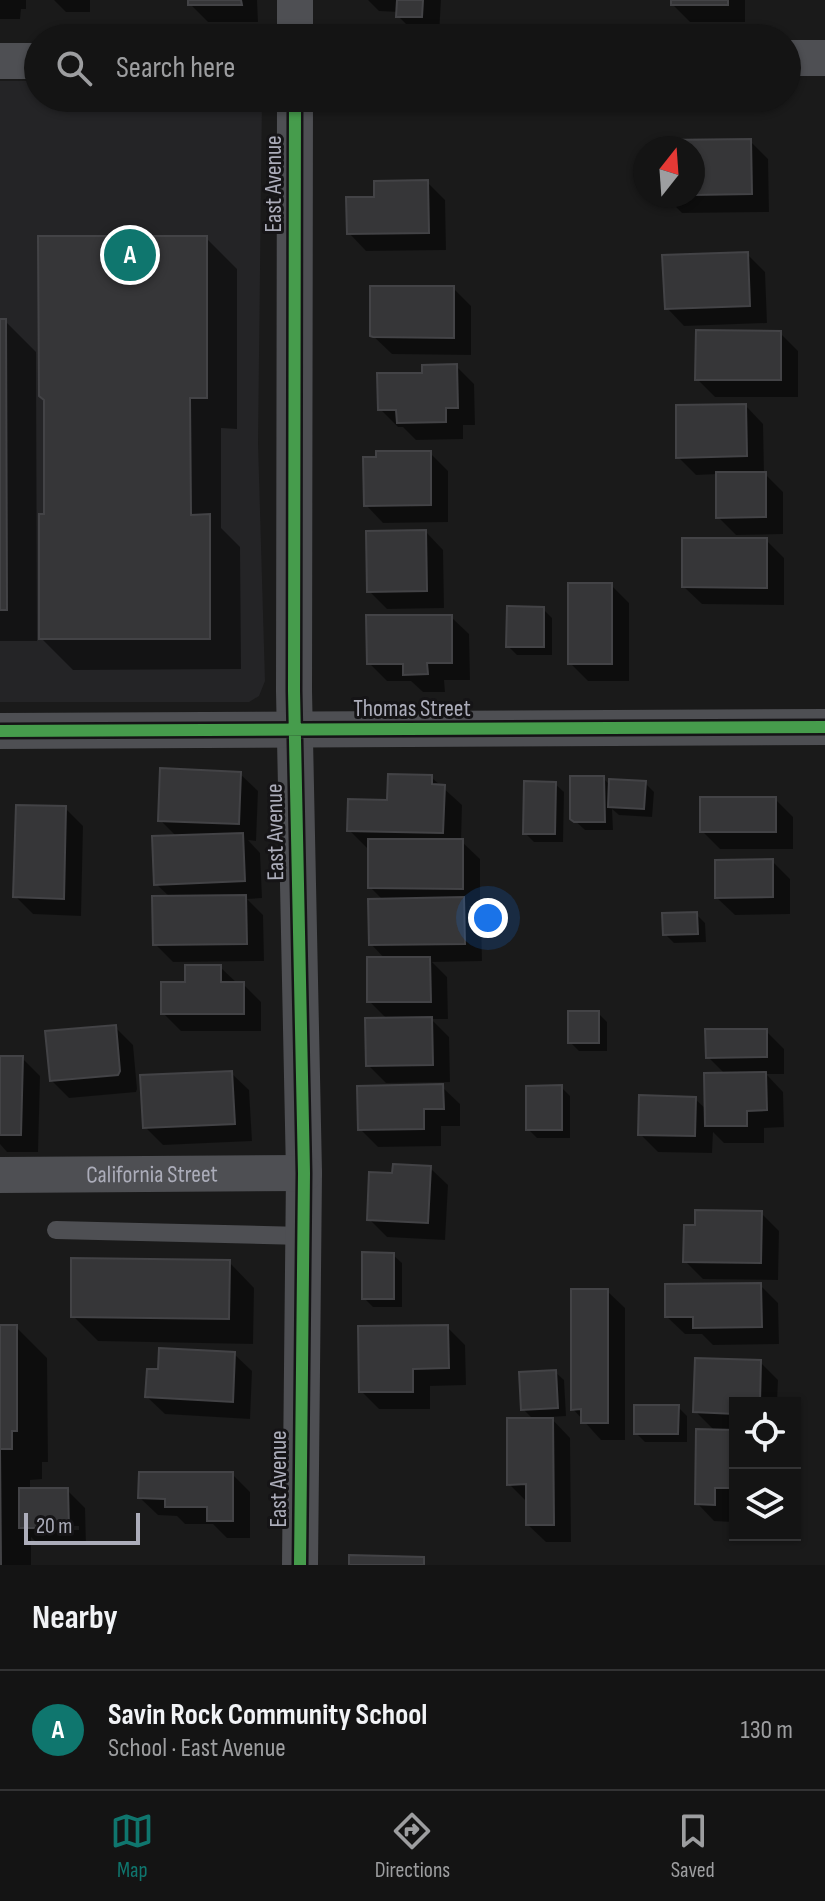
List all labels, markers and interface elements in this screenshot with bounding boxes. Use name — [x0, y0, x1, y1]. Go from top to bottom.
search box — [24, 24, 801, 112]
icon: search — [52, 46, 96, 90]
text: Search here — [116, 50, 235, 86]
street label: East Avenue — [259, 135, 288, 233]
north arrow — [633, 136, 705, 208]
pin: A — [104, 225, 156, 285]
street label: Thomas Street — [353, 694, 471, 723]
street label: East Avenue — [260, 783, 290, 881]
your location — [468, 898, 508, 938]
street label: California Street — [86, 1159, 218, 1189]
map controls — [729, 1397, 801, 1541]
button: locate — [729, 1397, 801, 1469]
street label: East Avenue — [264, 1430, 293, 1528]
button: layers — [729, 1469, 801, 1541]
scale bar — [24, 1509, 140, 1545]
text: 20 m — [36, 1513, 73, 1540]
text: Nearby — [32, 1597, 118, 1638]
text: Savin Rock Community School — [108, 1697, 427, 1733]
text: A — [52, 1715, 64, 1746]
text: 130 m — [741, 1715, 793, 1746]
text: School · East Avenue — [108, 1733, 286, 1764]
tab: Map — [110, 1809, 154, 1884]
tab: Directions — [375, 1809, 450, 1884]
tab: Saved — [671, 1809, 715, 1884]

